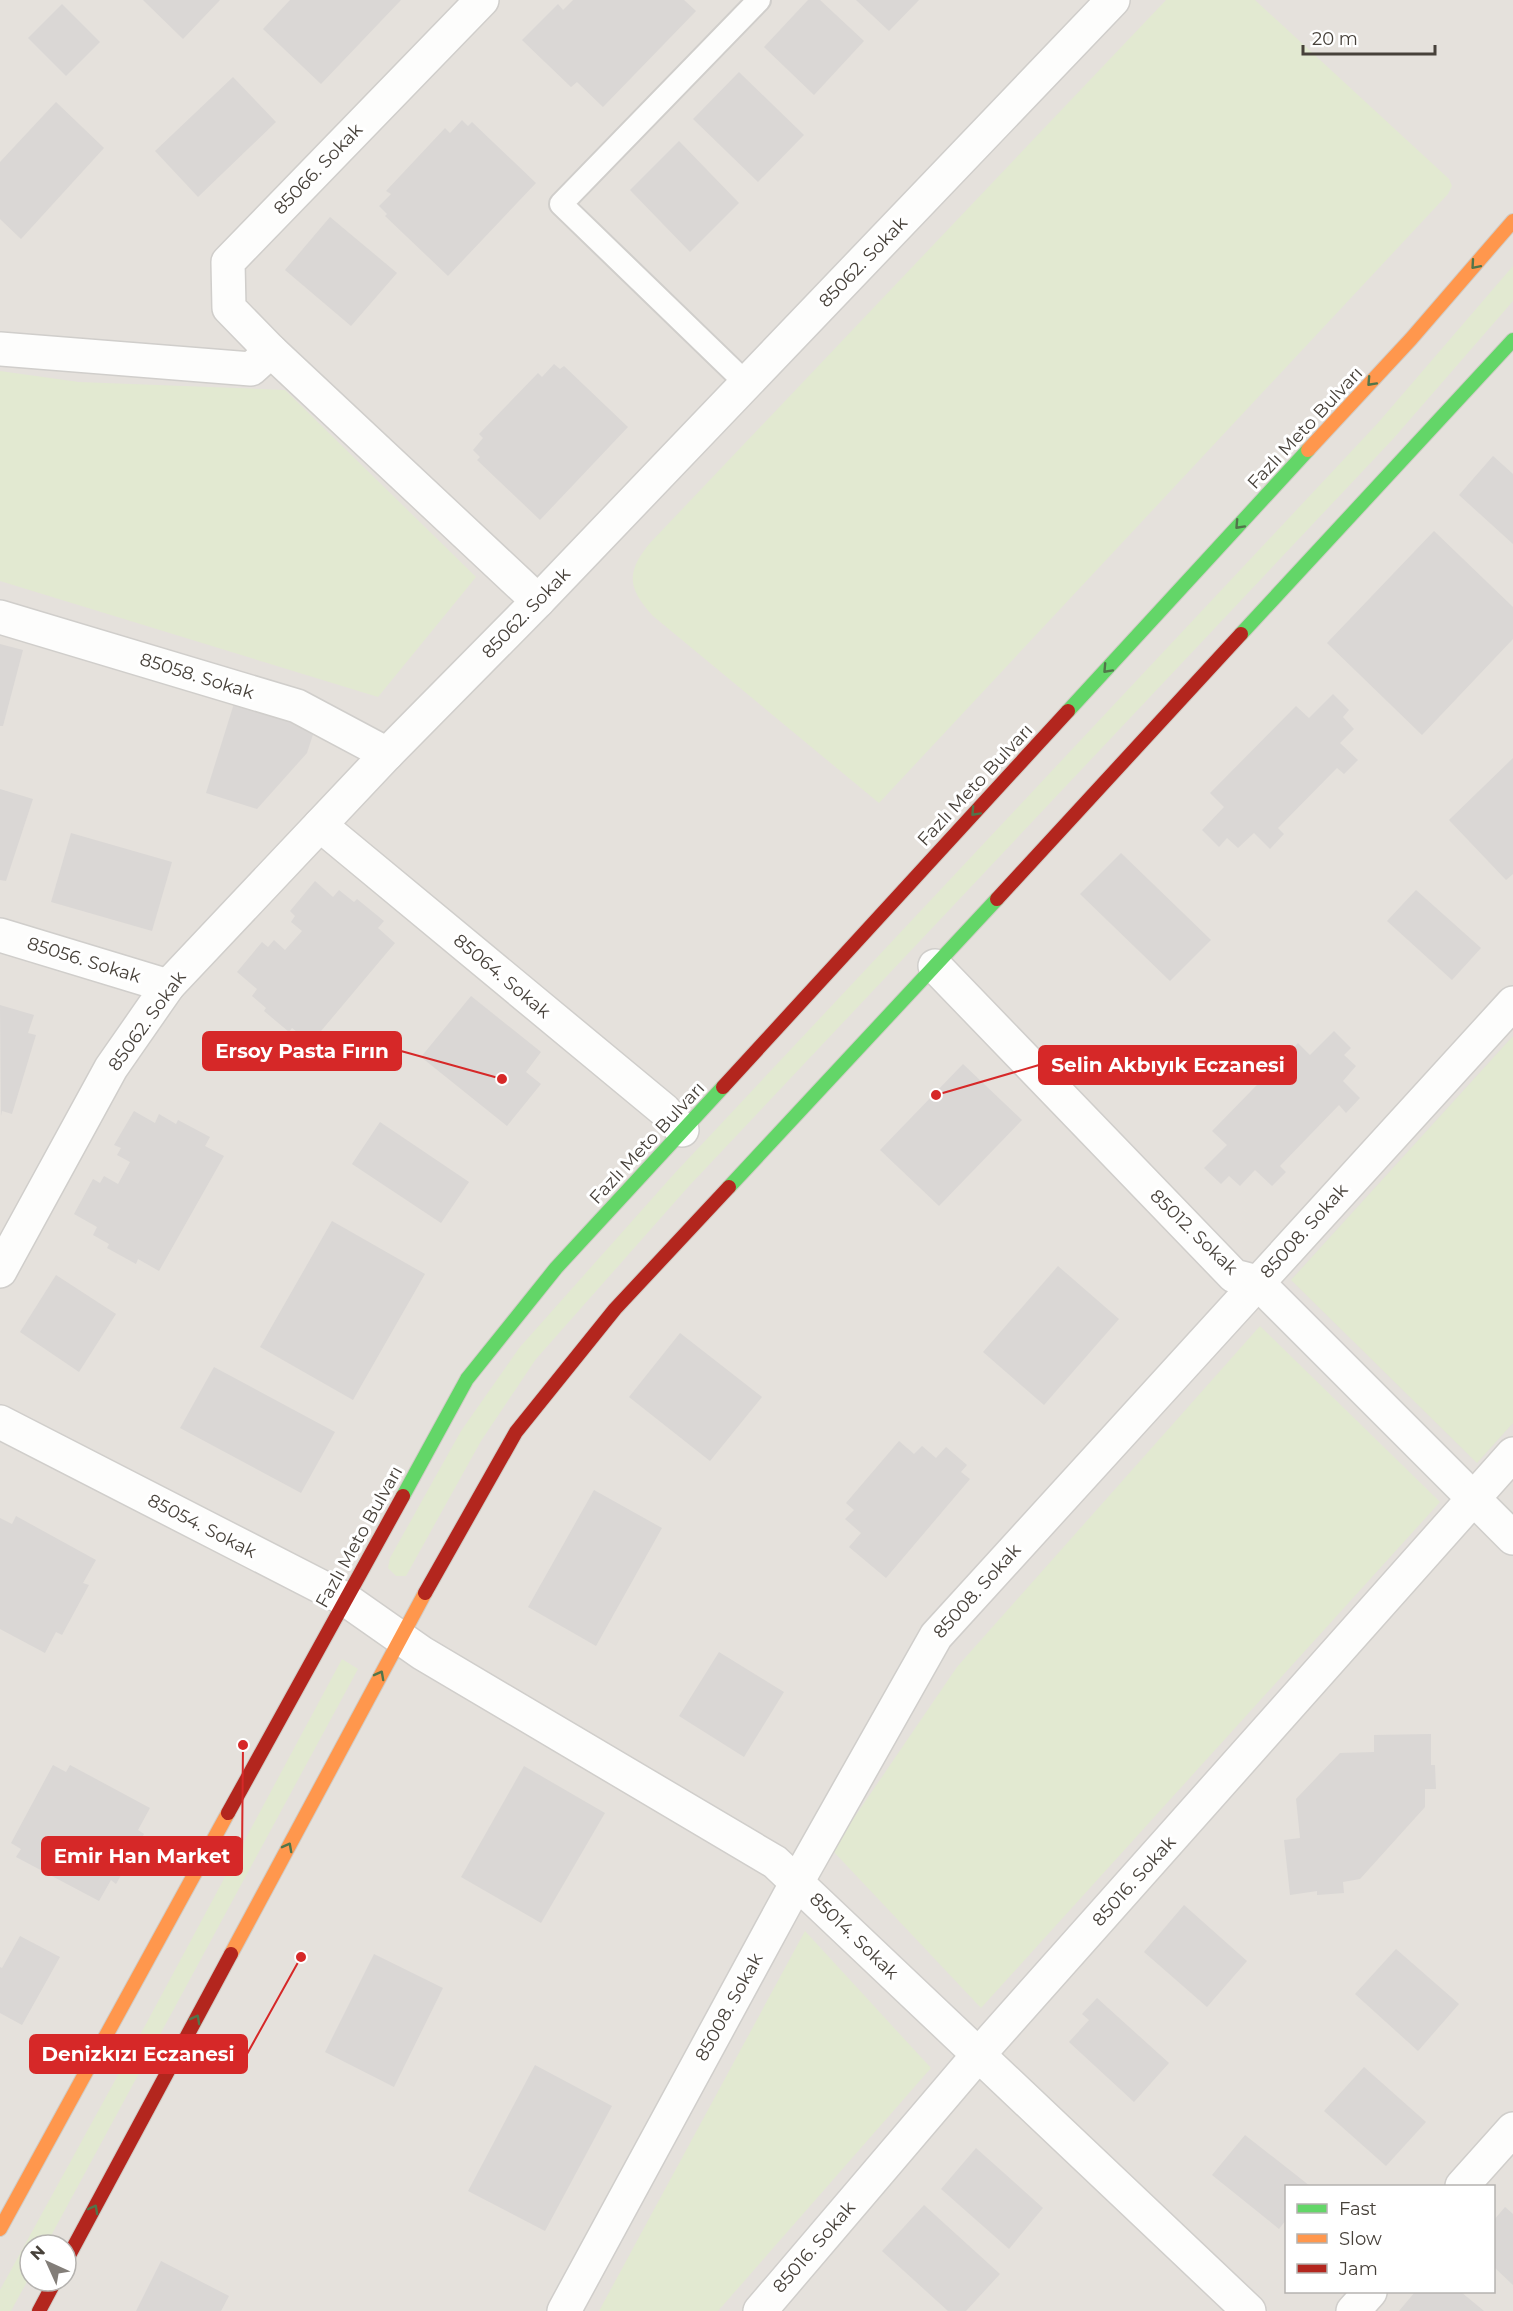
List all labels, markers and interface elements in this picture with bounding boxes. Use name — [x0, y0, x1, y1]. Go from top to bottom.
scale bar — [1303, 18, 1435, 56]
text: 20 m — [1312, 28, 1358, 50]
street label: 85066. Sokak — [269, 119, 367, 219]
street label: 85062. Sokak — [814, 212, 912, 312]
one-way arrow — [1471, 258, 1482, 269]
street label: Fazlı Meto Bulvarı — [1243, 362, 1367, 494]
one-way arrow — [1368, 374, 1379, 385]
one-way arrow — [1235, 518, 1246, 529]
street label: 85062. Sokak — [477, 563, 575, 663]
street label: 85058. Sokak — [137, 648, 257, 704]
one-way arrow — [1103, 662, 1114, 672]
street label: Fazlı Meto Bulvarı — [913, 719, 1037, 851]
one-way arrow — [971, 805, 982, 816]
street label: 85064. Sokak — [449, 929, 555, 1023]
street label: 85056. Sokak — [24, 932, 144, 988]
street label: 85062. Sokak — [103, 967, 191, 1075]
callout: Ersoy Pasta Fırın — [203, 1032, 401, 1070]
text: Ersoy Pasta Fırın — [215, 1039, 389, 1063]
callout: Selin Akbıyık Eczanesi — [1039, 1046, 1296, 1084]
text: Selin Akbıyık Eczanesi — [1051, 1053, 1285, 1077]
street label: Fazlı Meto Bulvarı — [585, 1077, 709, 1209]
street label: 85008. Sokak — [1256, 1179, 1352, 1283]
street label: 85012. Sokak — [1146, 1185, 1243, 1279]
street label: Fazlı Meto Bulvarı — [311, 1462, 407, 1612]
street label: 85054. Sokak — [144, 1489, 260, 1563]
street label: 85008. Sokak — [929, 1539, 1025, 1643]
one-way arrow — [373, 1671, 384, 1681]
street label: 85016. Sokak — [1088, 1831, 1180, 1931]
callout: Emir Han Market — [42, 1837, 242, 1875]
one-way arrow — [281, 1843, 292, 1853]
text: Emir Han Market — [54, 1844, 231, 1868]
street label: 85014. Sokak — [805, 1888, 903, 1984]
street label: 85008. Sokak — [690, 1949, 768, 2065]
one-way arrow — [189, 2014, 200, 2025]
callout: Denizkızı Eczanesi — [30, 2035, 247, 2073]
text: Denizkızı Eczanesi — [42, 2042, 234, 2066]
legend — [1285, 2185, 1495, 2293]
street label: 85016. Sokak — [768, 2197, 860, 2297]
text: Fast — [1339, 2198, 1377, 2220]
one-way arrow — [87, 2205, 98, 2215]
text: Slow — [1339, 2228, 1382, 2250]
north arrow — [18, 2233, 78, 2293]
text: N — [26, 2241, 49, 2264]
text: Jam — [1338, 2258, 1378, 2280]

